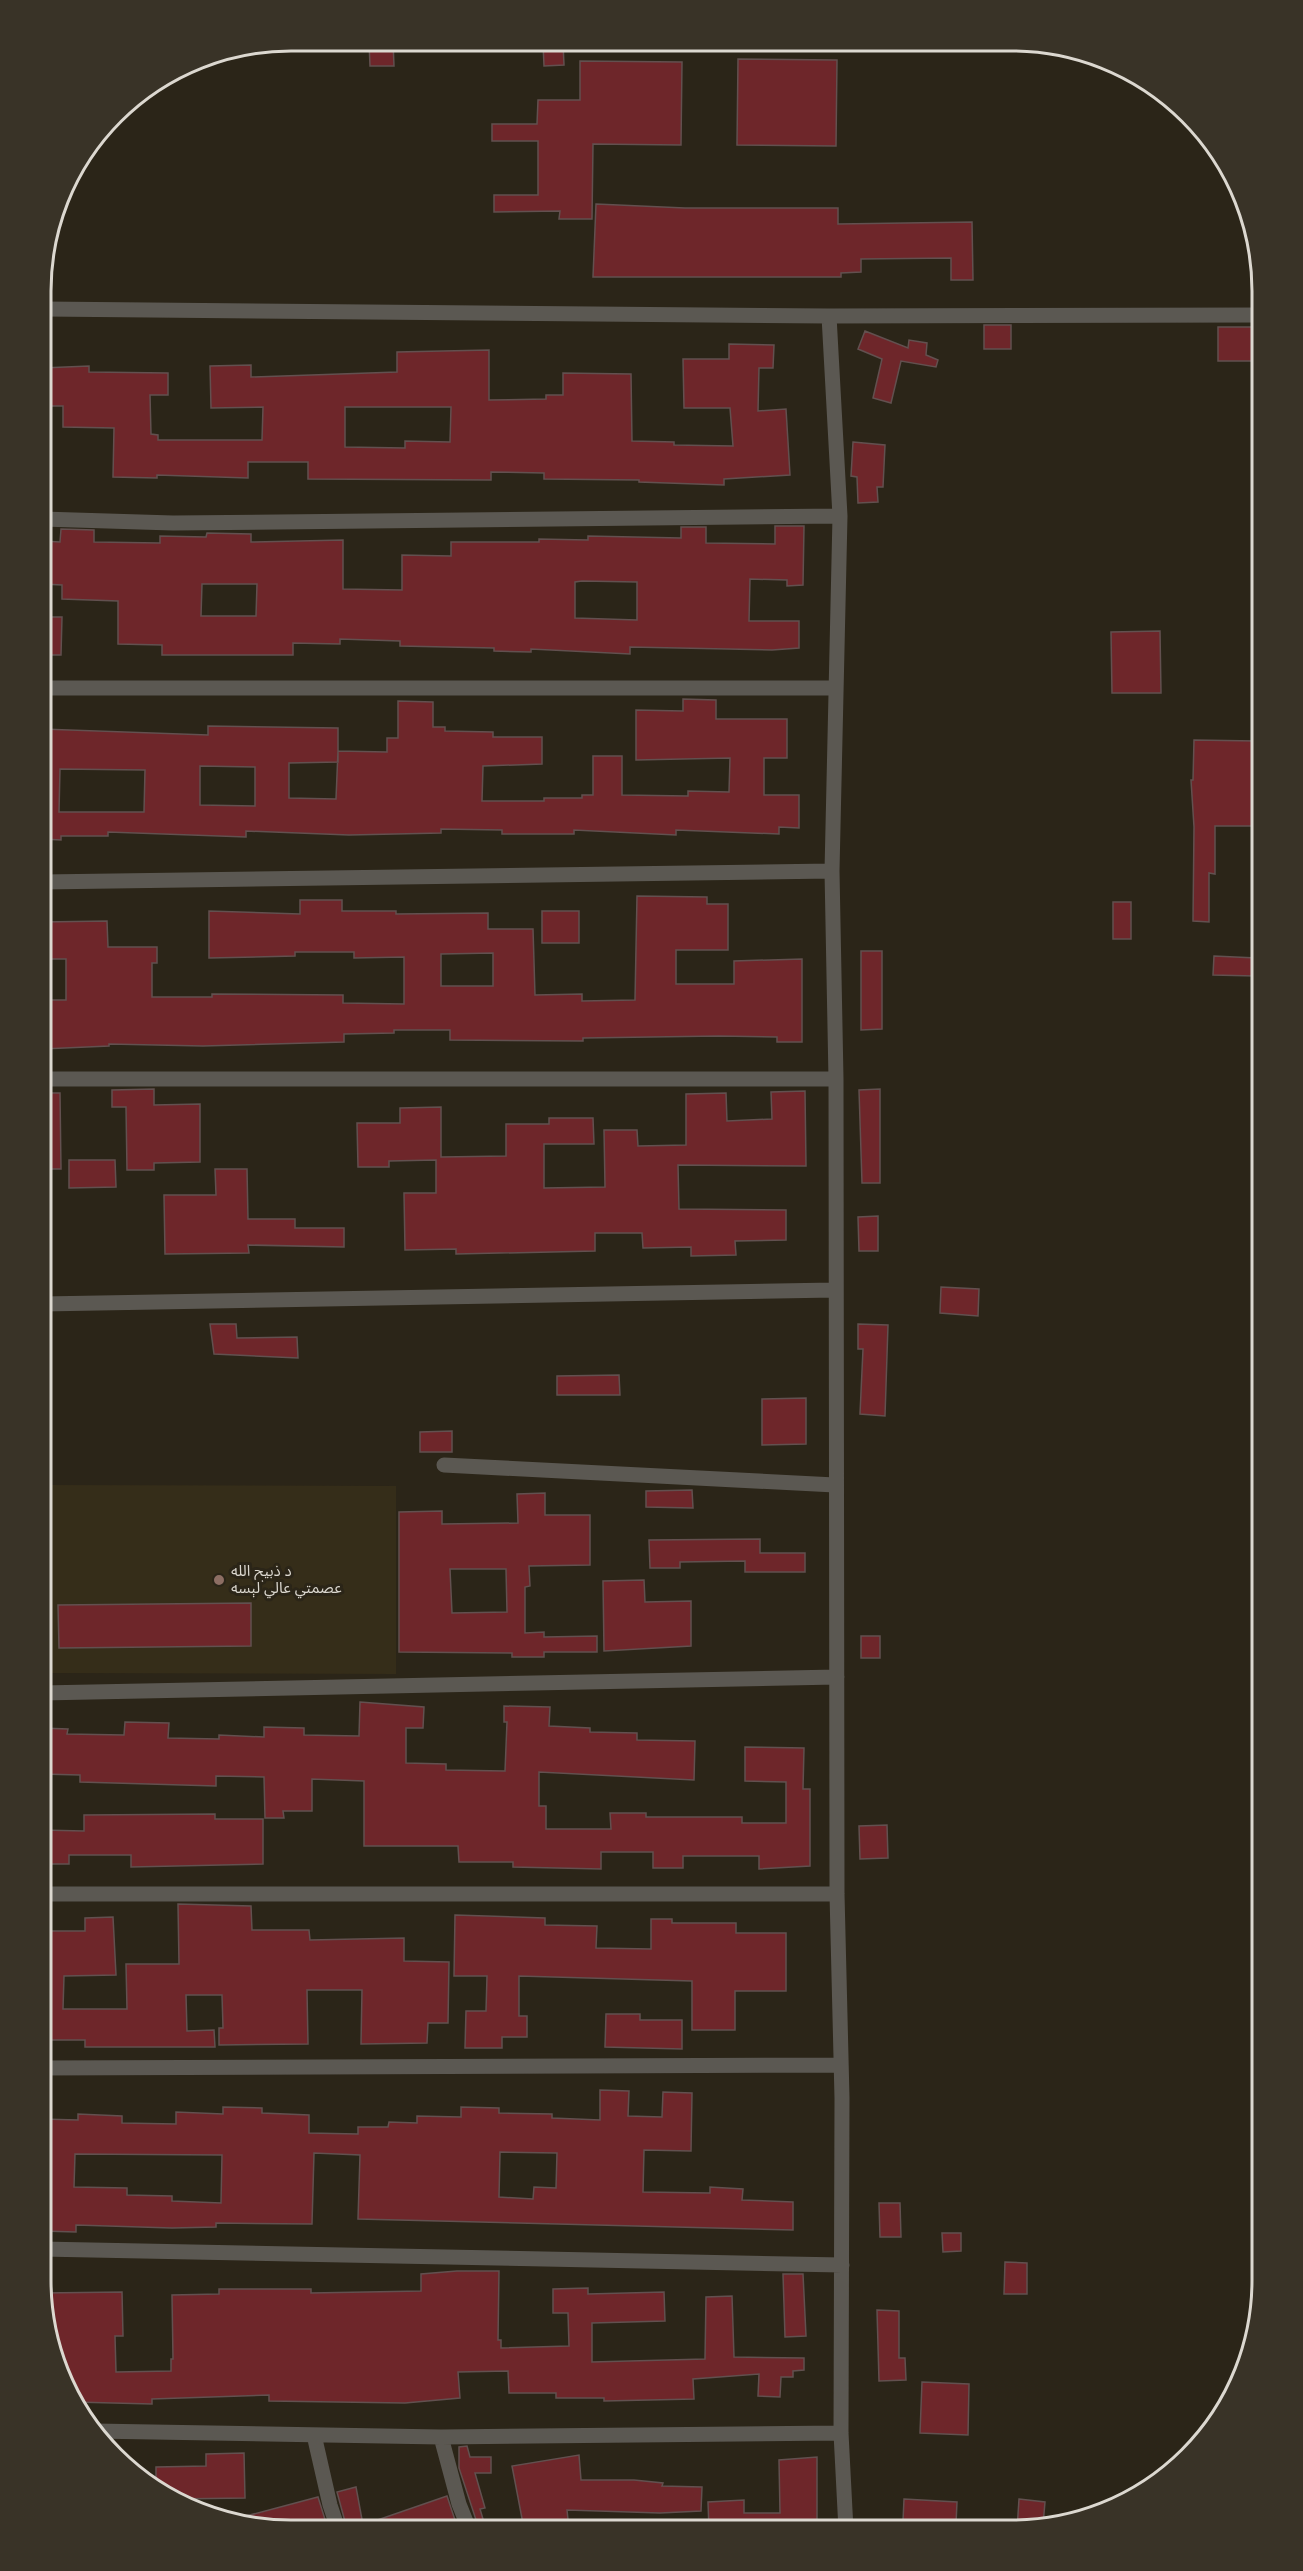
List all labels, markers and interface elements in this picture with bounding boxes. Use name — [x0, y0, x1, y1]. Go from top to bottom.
place label: د ذبیح الله عصمتي عالي لېسه — [231, 1562, 342, 1599]
marker: د ذبیح الله عصمتي عالي لېسه — [212, 1573, 226, 1587]

